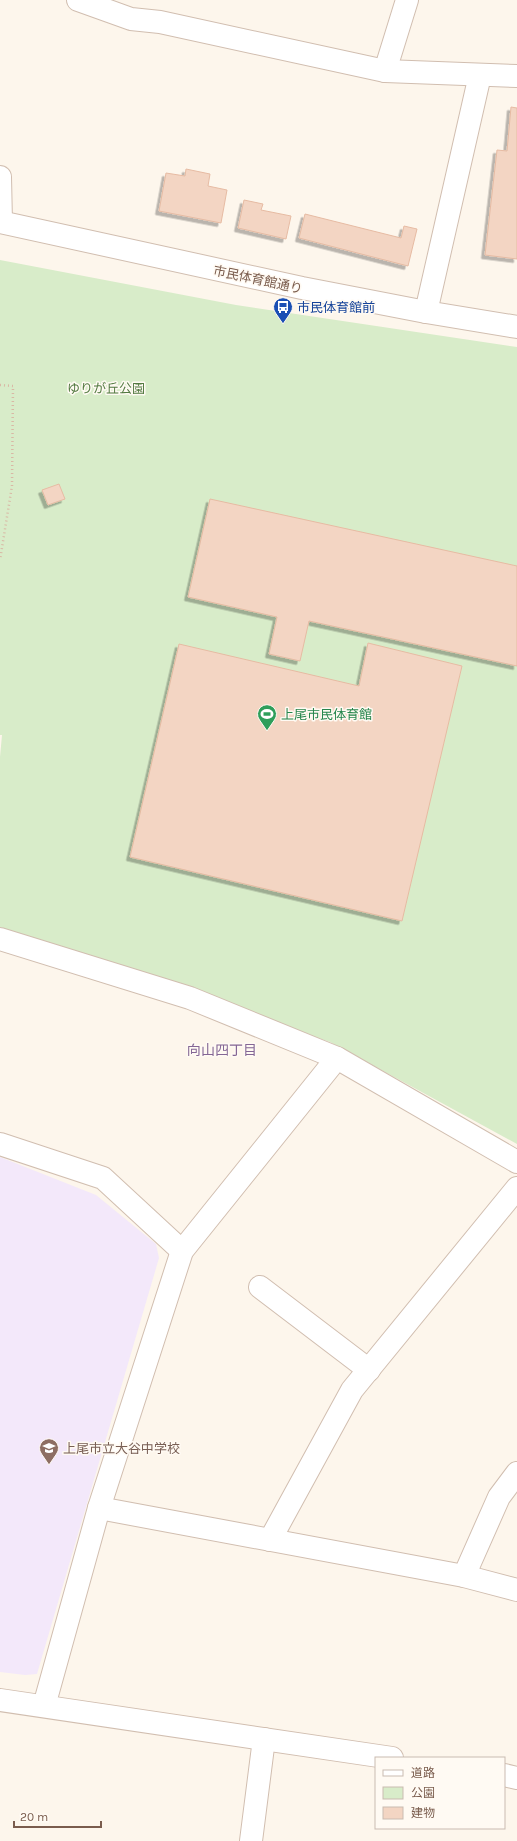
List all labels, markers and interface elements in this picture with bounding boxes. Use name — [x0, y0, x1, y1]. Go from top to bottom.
street label: 市民体育館通り — [212, 263, 304, 296]
bus stop icon: 市民体育館前 — [272, 296, 294, 324]
place label: 市民体育館前 — [297, 300, 375, 315]
park label: ゆりが丘公園 — [67, 381, 145, 396]
sports icon: 上尾市民体育館 — [256, 703, 278, 731]
place label: 上尾市民体育館 — [281, 707, 372, 722]
district label: 向山四丁目 — [187, 1042, 257, 1059]
school or university icon: 上尾市立大谷中学校 — [38, 1437, 60, 1465]
place label: 上尾市立大谷中学校 — [63, 1441, 180, 1456]
legend — [375, 1757, 505, 1829]
text: 道路 — [411, 1766, 435, 1780]
text: 公園 — [411, 1786, 435, 1800]
scale bar — [14, 1803, 101, 1829]
text: 建物 — [411, 1806, 435, 1820]
text: 20 m — [20, 1810, 48, 1824]

